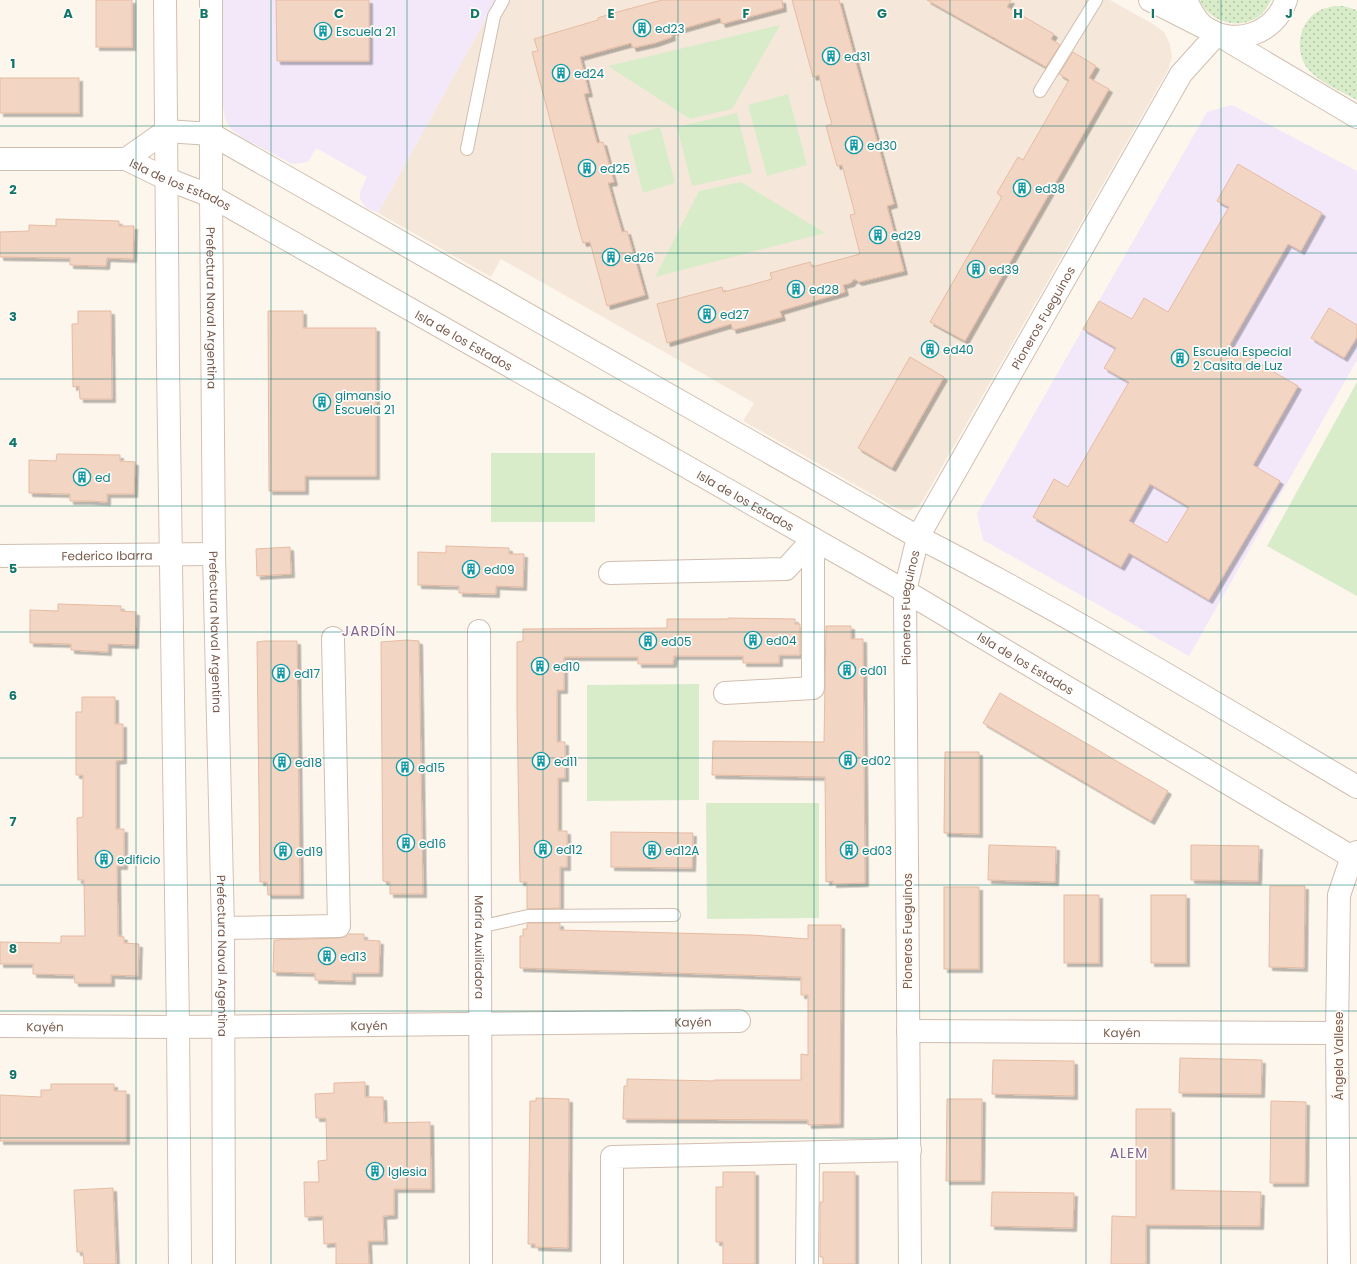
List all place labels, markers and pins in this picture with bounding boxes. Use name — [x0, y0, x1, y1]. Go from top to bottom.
building icon: ed23 — [632, 18, 652, 38]
place label: ed23 — [655, 20, 685, 37]
building icon: Escuela 21 — [313, 21, 333, 41]
place label: Escuela 21 — [336, 23, 396, 40]
building icon: ed31 — [821, 46, 841, 66]
place label: ed31 — [844, 48, 870, 65]
building icon: ed24 — [551, 63, 571, 83]
place label: ed24 — [574, 65, 604, 82]
building icon: ed30 — [844, 135, 864, 155]
place label: ed30 — [867, 137, 897, 154]
building icon: ed25 — [577, 158, 597, 178]
place label: ed25 — [600, 160, 630, 177]
building icon: ed38 — [1012, 178, 1032, 198]
place label: ed38 — [1035, 180, 1065, 197]
building icon: ed29 — [868, 225, 888, 245]
place label: ed29 — [891, 227, 921, 244]
building icon: ed26 — [601, 247, 621, 267]
place label: ed26 — [624, 249, 654, 266]
building icon: ed39 — [966, 259, 986, 279]
place label: ed39 — [989, 261, 1019, 278]
building icon: ed28 — [786, 279, 806, 299]
place label: ed28 — [809, 281, 839, 298]
building icon: ed27 — [697, 304, 717, 324]
place label: ed27 — [720, 306, 749, 323]
building icon: ed40 — [920, 339, 940, 359]
place label: ed40 — [943, 341, 974, 358]
place label: Escuela Especial 2 Casita de Luz — [1193, 343, 1291, 374]
building icon: Escuela Especial 2 Casita de Luz — [1170, 348, 1190, 368]
place label: gimansio Escuela 21 — [335, 387, 395, 418]
building icon: gimansio Escuela 21 — [312, 392, 332, 412]
building icon: ed — [72, 467, 92, 487]
place label: ed — [95, 469, 111, 486]
building icon: ed09 — [461, 559, 481, 579]
place label: ed09 — [484, 561, 515, 578]
building icon: ed04 — [743, 630, 763, 650]
building icon: ed05 — [638, 631, 658, 651]
place label: ed04 — [766, 632, 797, 649]
place label: ed05 — [661, 633, 692, 650]
building icon: ed10 — [530, 656, 550, 676]
place label: ed10 — [553, 658, 580, 675]
building icon: ed01 — [837, 660, 857, 680]
place label: ed01 — [860, 662, 887, 679]
building icon: ed17 — [271, 663, 291, 683]
place label: ed17 — [294, 665, 320, 682]
building icon: ed02 — [838, 750, 858, 770]
building icon: ed11 — [531, 751, 551, 771]
building icon: ed18 — [272, 752, 292, 772]
place label: ed02 — [861, 752, 891, 769]
place label: ed11 — [554, 753, 577, 770]
place label: ed18 — [295, 754, 322, 771]
building icon: ed15 — [395, 757, 415, 777]
place label: ed15 — [418, 759, 445, 776]
building icon: ed16 — [396, 833, 416, 853]
place label: ed16 — [419, 835, 446, 852]
building icon: ed12 — [533, 839, 553, 859]
building icon: ed12A — [642, 840, 662, 860]
building icon: ed03 — [839, 840, 859, 860]
building icon: ed19 — [273, 841, 293, 861]
place label: ed12 — [556, 841, 582, 858]
place label: ed12A — [665, 842, 699, 859]
place label: ed03 — [862, 842, 892, 859]
place label: ed19 — [296, 843, 323, 860]
building icon: edificio — [94, 849, 114, 869]
place label: edificio — [117, 851, 161, 868]
building icon: ed13 — [317, 946, 337, 966]
place label: ed13 — [340, 948, 366, 965]
building icon: Iglesia — [365, 1161, 385, 1181]
place label: Iglesia — [388, 1163, 427, 1180]

